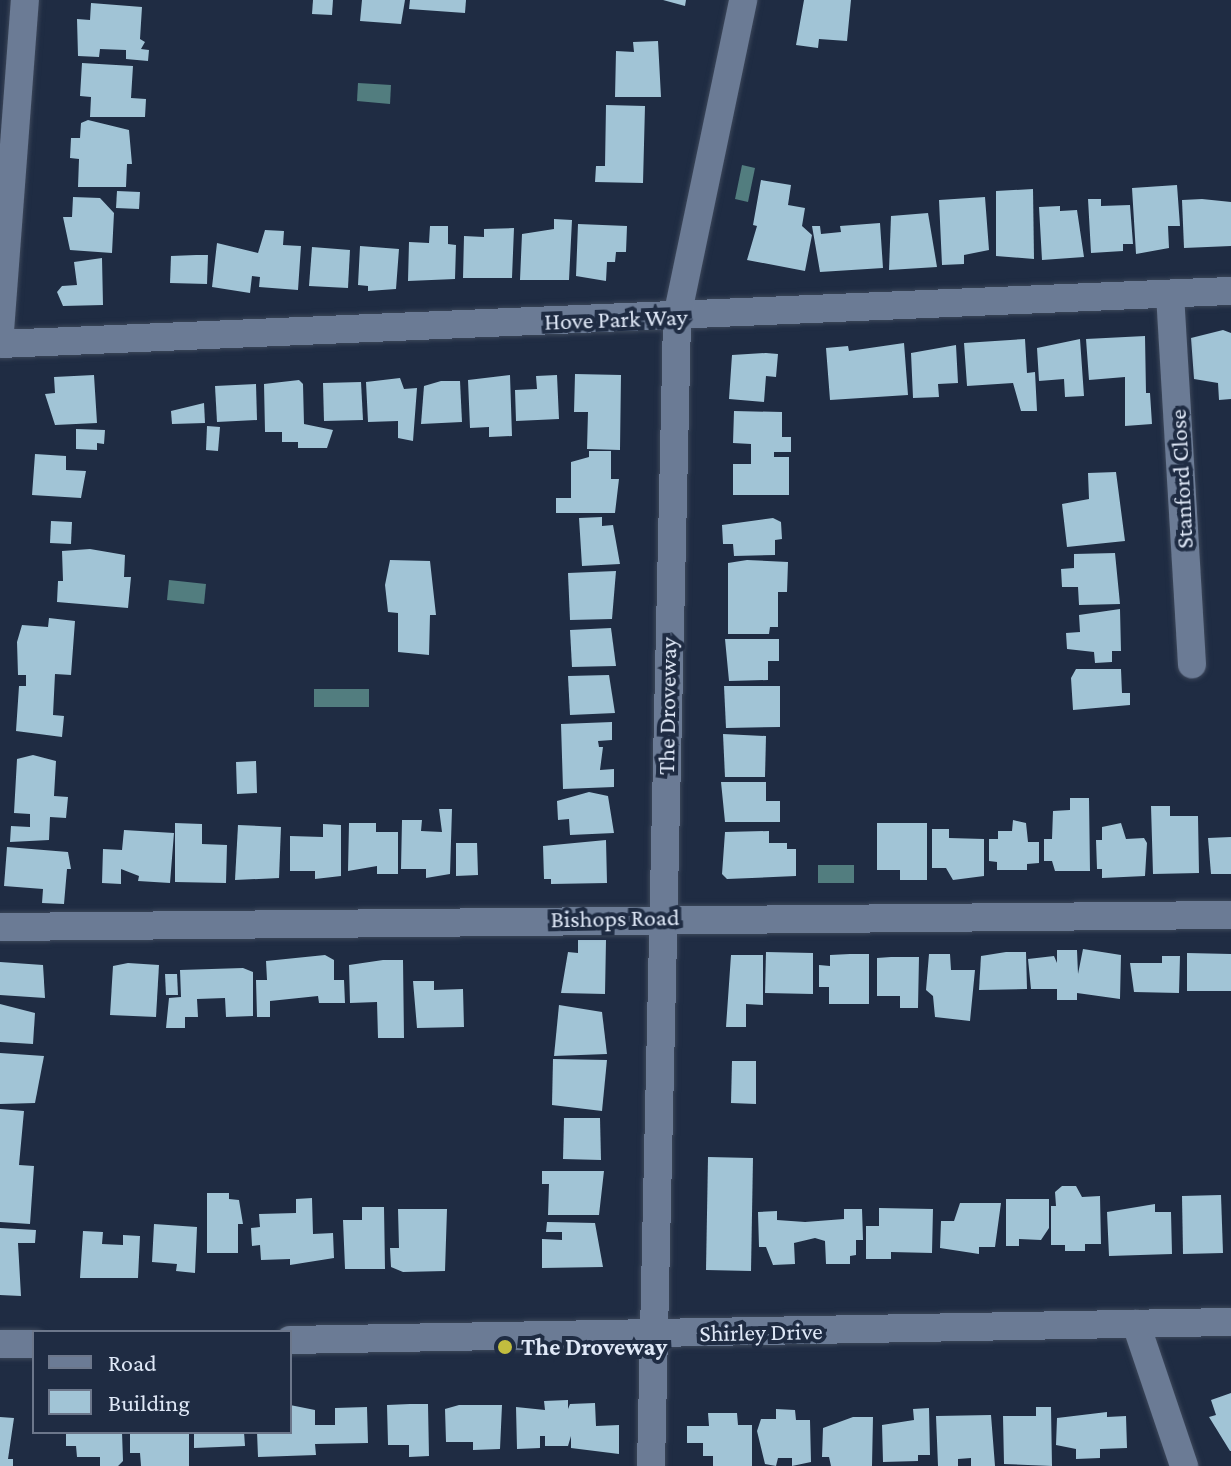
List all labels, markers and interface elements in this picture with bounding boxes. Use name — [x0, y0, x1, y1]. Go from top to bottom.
street label: Hove Park Way — [544, 302, 688, 336]
street label: Stanford Close — [1163, 409, 1199, 549]
street label: The Droveway — [651, 637, 683, 775]
street label: Bishops Road — [550, 902, 680, 934]
street label: Shirley Drive — [699, 1317, 823, 1347]
legend — [32, 1330, 292, 1434]
place label: The Droveway — [521, 1333, 667, 1361]
marker: The Droveway — [496, 1338, 514, 1356]
text: Road — [108, 1349, 157, 1376]
text: Building — [108, 1389, 190, 1416]

